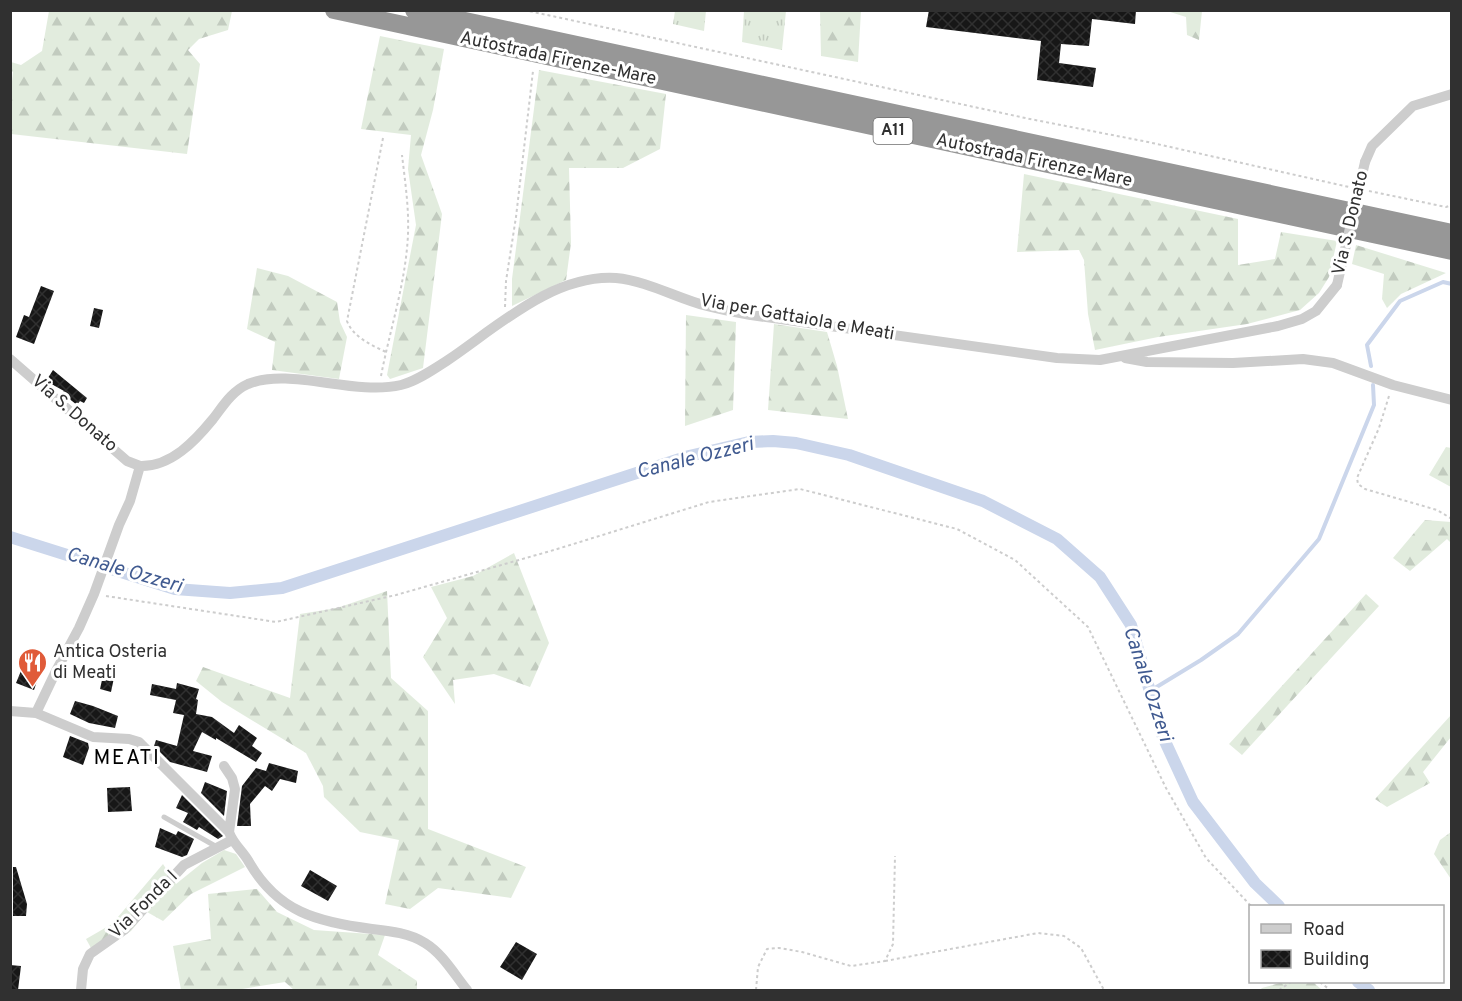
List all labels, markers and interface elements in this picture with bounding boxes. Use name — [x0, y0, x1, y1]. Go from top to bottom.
street label: Autostrada Firenze-Mare — [458, 27, 658, 91]
road number: A11 — [874, 118, 912, 144]
street label: Autostrada Firenze-Mare — [934, 129, 1134, 193]
street label: Via S. Donato — [1328, 168, 1374, 278]
street label: Via per Gattaiola e Meati — [698, 290, 896, 346]
street label: Via S. Donato — [26, 370, 122, 458]
water label: Canale Ozzeri — [634, 432, 757, 486]
water label: Canale Ozzeri — [63, 542, 186, 600]
water label: Canale Ozzeri — [1116, 623, 1178, 746]
place label: Antica Osteria di Meati — [53, 641, 167, 685]
restaurant icon: Antica Osteria di Meati — [16, 646, 48, 688]
district label: MEATI — [94, 745, 160, 772]
street label: Via Fonda I — [105, 866, 183, 944]
legend — [1249, 905, 1444, 983]
text: Road — [1303, 919, 1345, 942]
text: Building — [1303, 949, 1369, 972]

